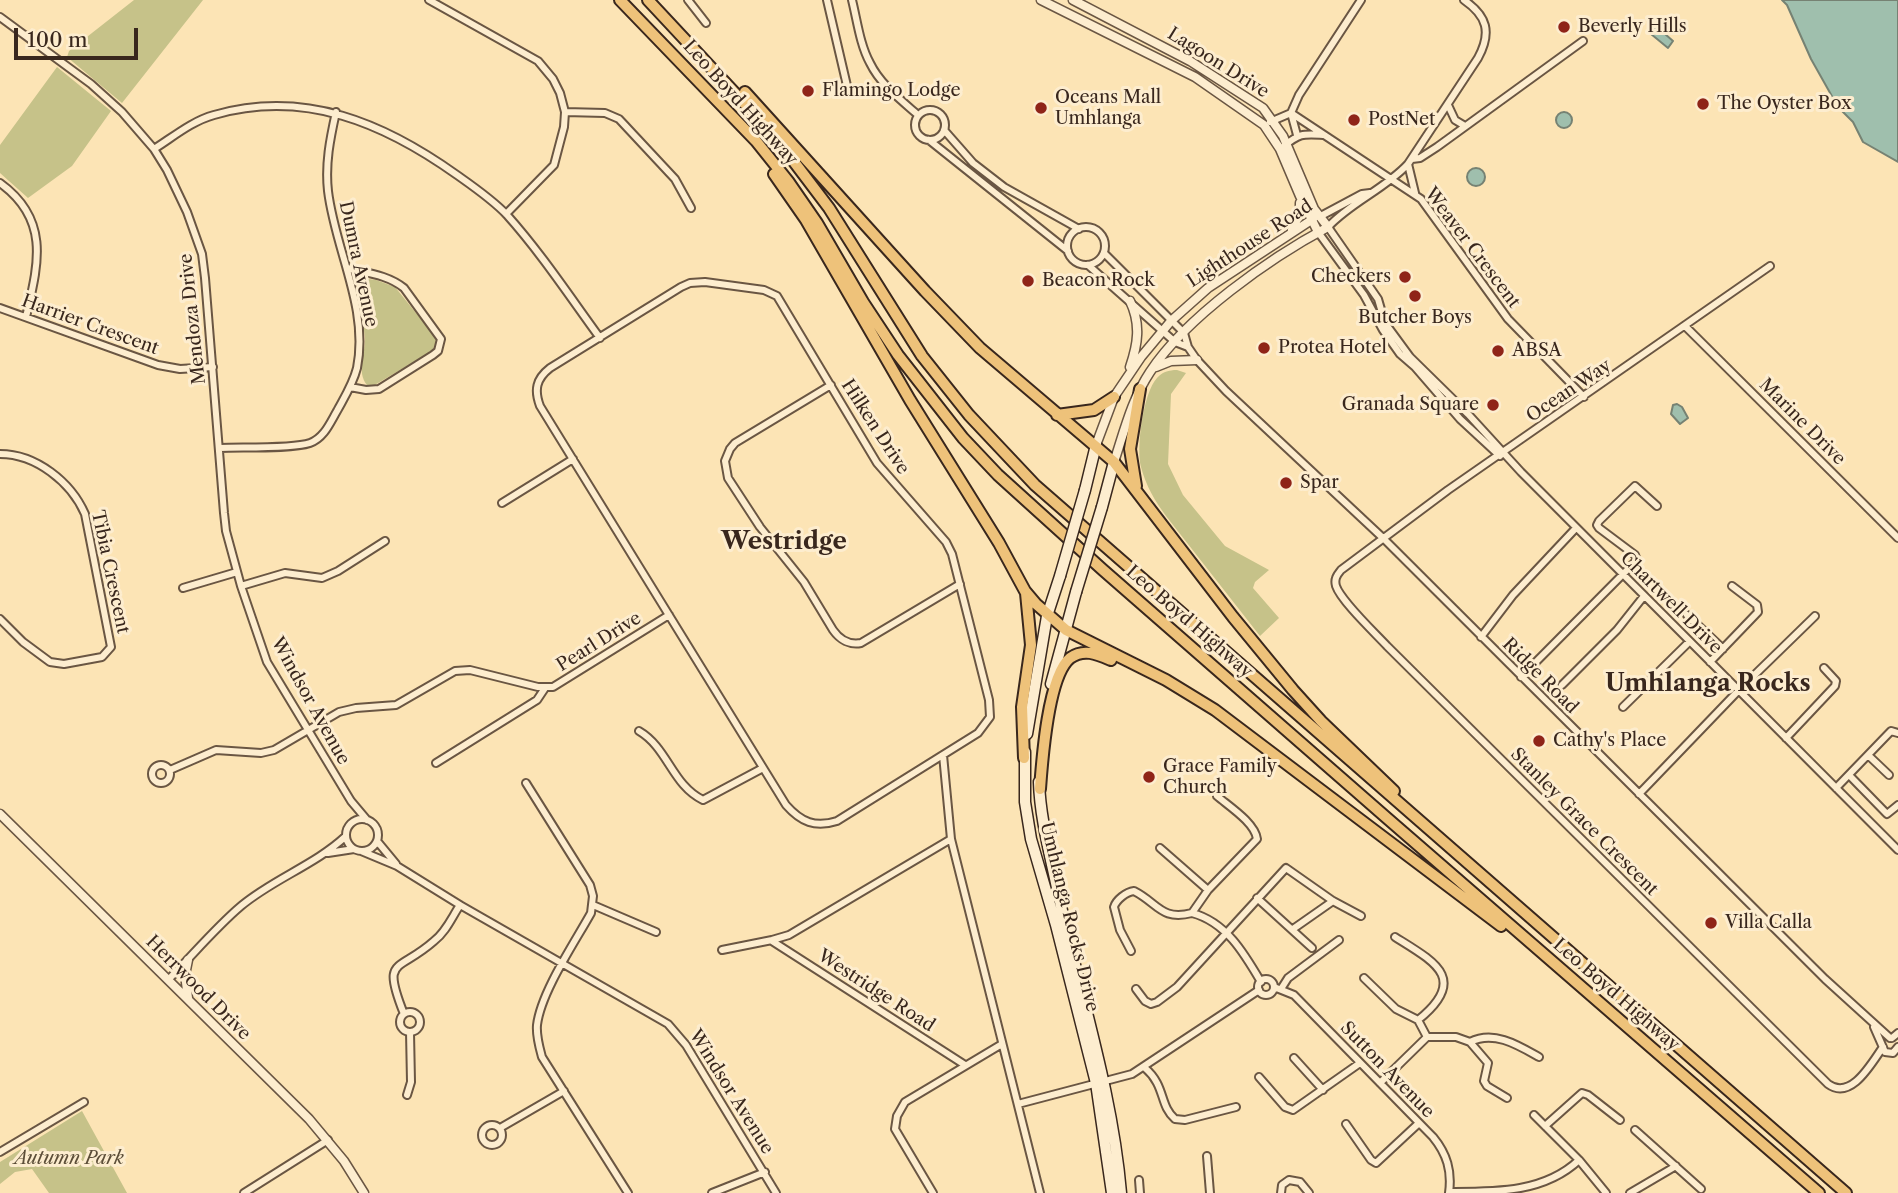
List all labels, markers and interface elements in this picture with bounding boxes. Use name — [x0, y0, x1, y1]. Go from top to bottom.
scale bar — [18, 14, 142, 58]
place label: Beverly Hills — [1578, 16, 1687, 38]
marker: Beverly Hills — [1556, 19, 1572, 35]
street label: Lagoon Drive — [1163, 23, 1273, 103]
text: 100 m — [27, 27, 88, 52]
street label: Leo Boyd Highway — [678, 36, 802, 170]
place label: Flamingo Lodge — [822, 80, 961, 102]
marker: Flamingo Lodge — [800, 83, 816, 99]
place label: Oceans Mall Umhlanga — [1055, 87, 1161, 130]
place label: The Oyster Box — [1717, 93, 1851, 115]
marker: The Oyster Box — [1695, 96, 1711, 112]
marker: Oceans Mall Umhlanga — [1033, 100, 1049, 116]
place label: PostNet — [1368, 109, 1435, 131]
marker: PostNet — [1346, 112, 1362, 128]
street label: Weaver Crescent — [1420, 183, 1524, 313]
street label: Lighthouse Road — [1183, 195, 1317, 293]
street label: Dumra Avenue — [334, 199, 382, 329]
street label: Mendoza Drive — [175, 253, 211, 385]
place label: Checkers — [1311, 266, 1391, 288]
marker: Checkers — [1397, 269, 1413, 285]
place label: Beacon Rock — [1042, 270, 1155, 292]
marker: Beacon Rock — [1020, 273, 1036, 289]
marker: Butcher Boys — [1407, 288, 1423, 304]
street label: Harrier Crescent — [19, 290, 161, 360]
place label: Butcher Boys — [1358, 307, 1472, 329]
place label: Protea Hotel — [1278, 337, 1387, 359]
marker: Protea Hotel — [1256, 340, 1272, 356]
place label: ABSA — [1512, 340, 1562, 362]
marker: ABSA — [1490, 343, 1506, 359]
street label: Ocean Way — [1523, 355, 1615, 427]
street label: Marine Drive — [1754, 374, 1850, 470]
street label: Hilken Drive — [836, 375, 914, 479]
place label: Granada Square — [1342, 394, 1479, 416]
marker: Granada Square — [1485, 397, 1501, 413]
place label: Spar — [1300, 472, 1339, 494]
marker: Spar — [1278, 475, 1294, 491]
street label: Tibia Crescent — [86, 508, 134, 636]
district label: Westridge — [721, 528, 847, 556]
street label: Chartwell Drive — [1616, 548, 1726, 658]
street label: Leo Boyd Highway — [1121, 561, 1257, 683]
street label: Pearl Drive — [553, 608, 645, 676]
street label: Windsor Avenue — [266, 633, 354, 769]
street label: Ridge Road — [1498, 634, 1582, 718]
district label: Umhlanga Rocks — [1605, 670, 1811, 698]
place label: Cathy's Place — [1553, 730, 1666, 752]
marker: Cathy's Place — [1531, 733, 1547, 749]
street label: Stanley Grace Crescent — [1506, 744, 1662, 900]
place label: Grace Family Church — [1163, 756, 1277, 798]
marker: Grace Family Church — [1141, 769, 1157, 785]
street label: Umhlanga Rocks Drive — [1035, 820, 1103, 1014]
place label: Villa Calla — [1725, 912, 1812, 934]
marker: Villa Calla — [1703, 915, 1719, 931]
street label: Herrwood Drive — [141, 931, 255, 1045]
street label: Leo Boyd Highway — [1548, 934, 1684, 1056]
street label: Westridge Road — [813, 945, 939, 1037]
street label: Sutton Avenue — [1336, 1017, 1438, 1123]
street label: Windsor Avenue — [684, 1026, 778, 1158]
park label: Autumn Park — [14, 1148, 124, 1170]

